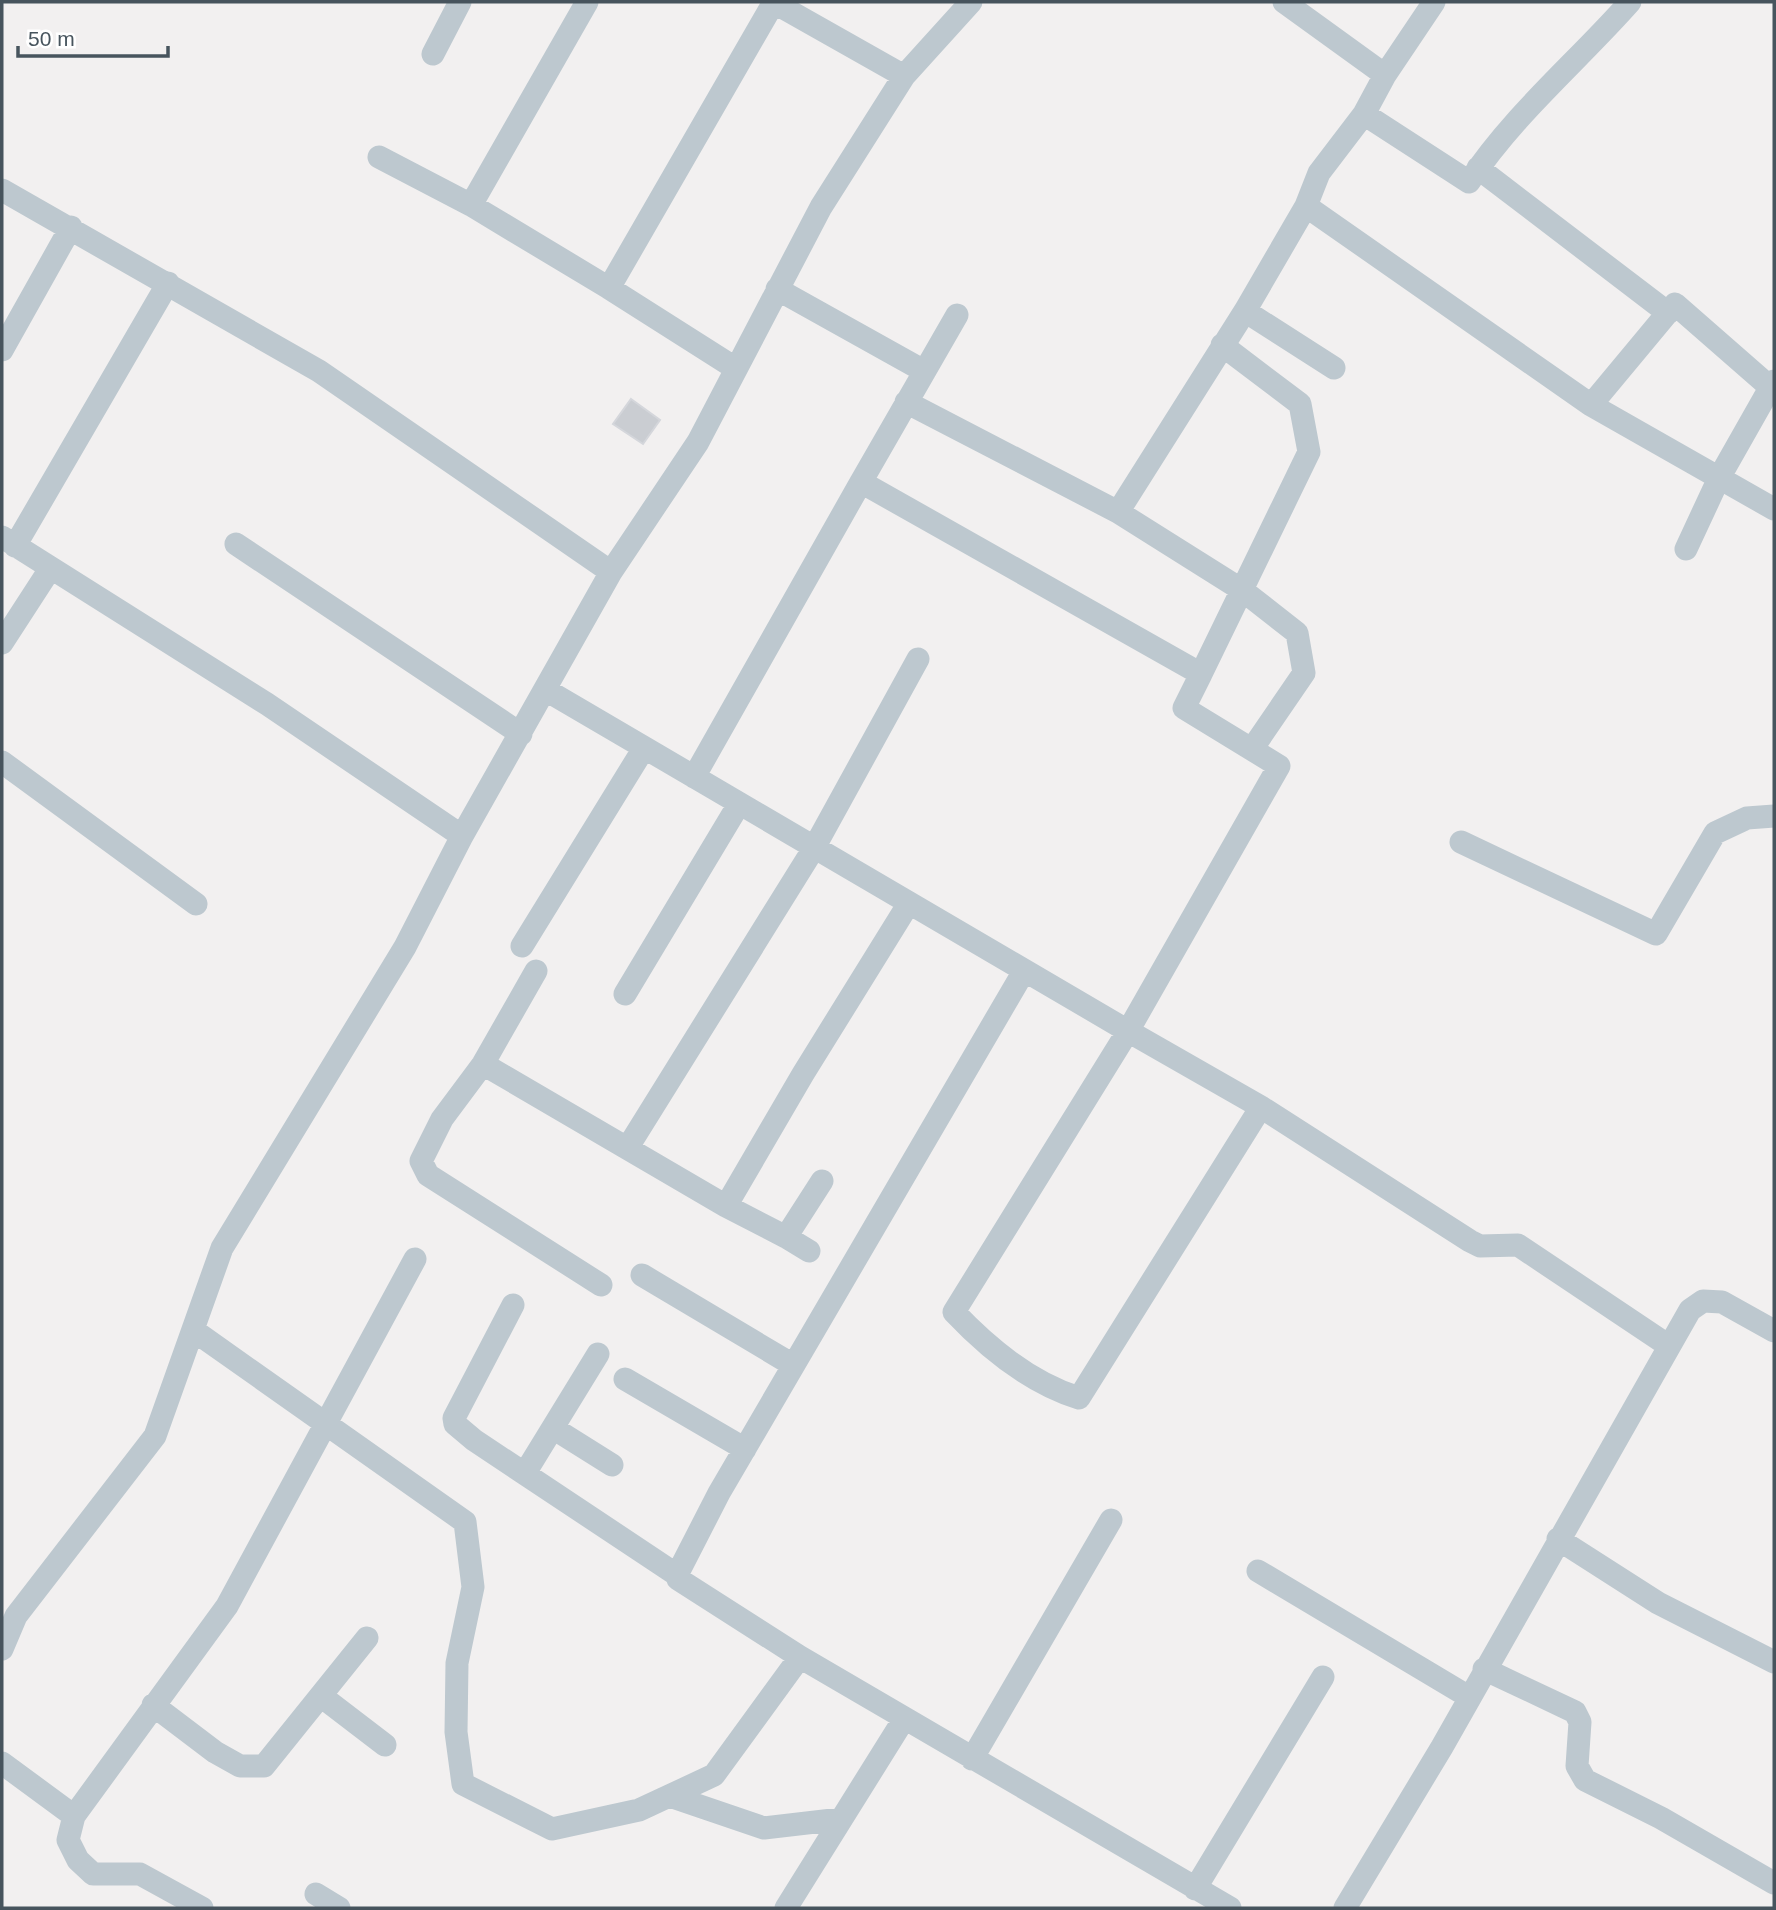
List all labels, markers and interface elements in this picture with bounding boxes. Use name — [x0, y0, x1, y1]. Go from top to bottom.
scale bar — [18, 14, 168, 58]
text: 50 m — [28, 27, 75, 50]

